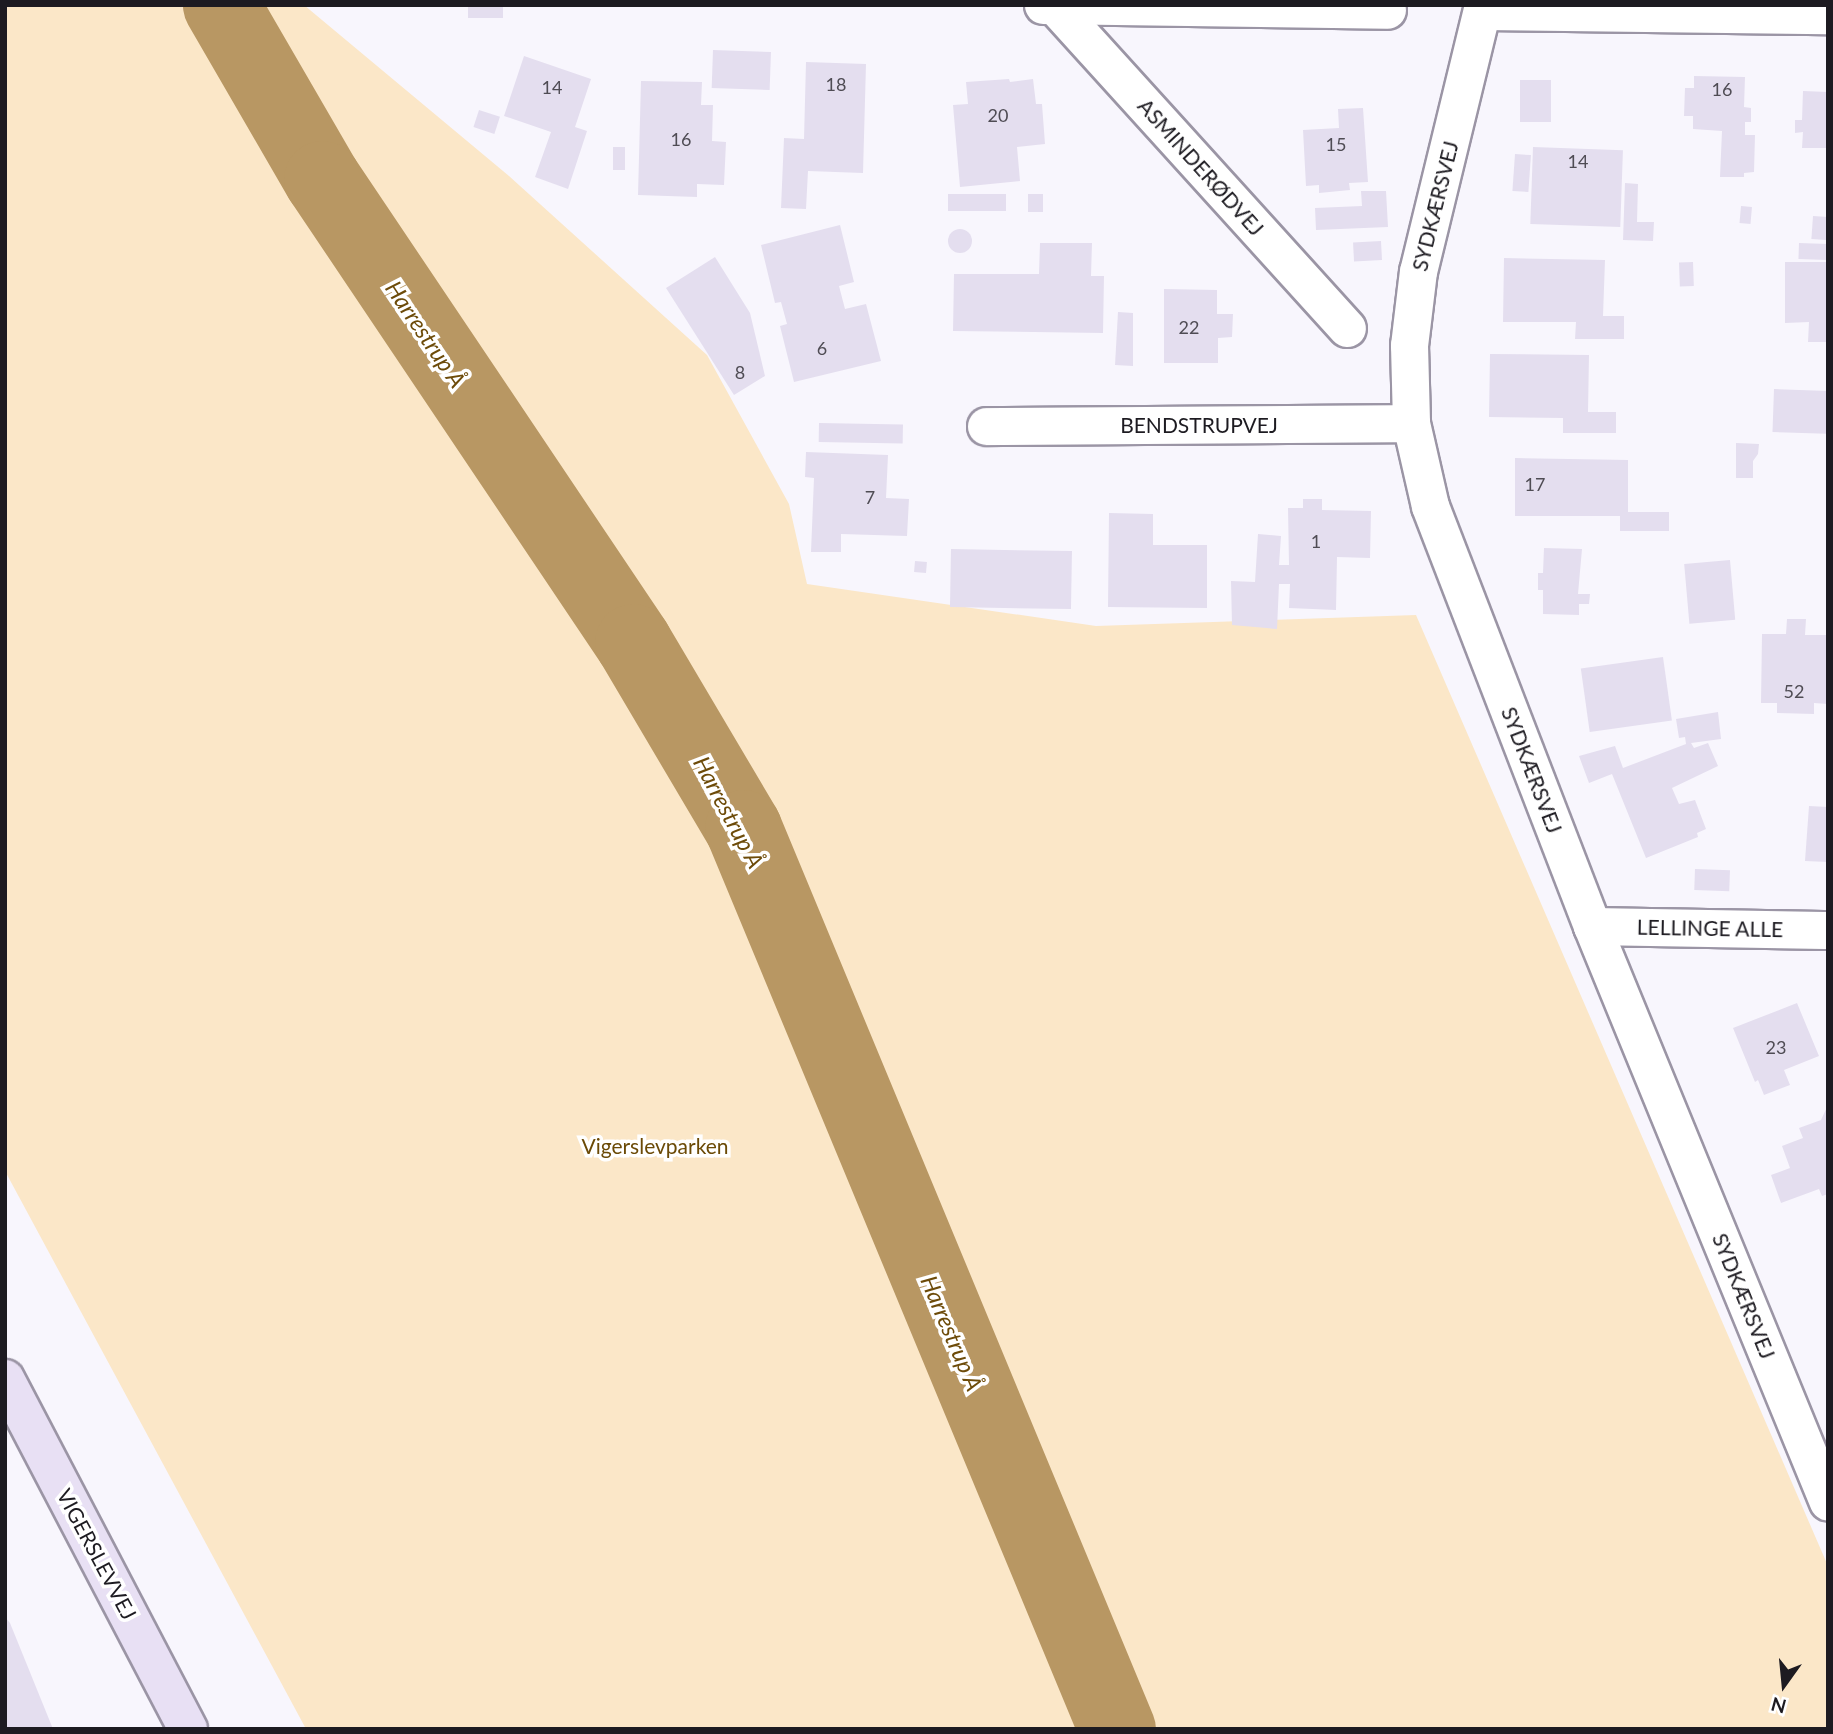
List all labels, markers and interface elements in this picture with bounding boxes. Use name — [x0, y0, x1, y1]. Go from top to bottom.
house number: 18 — [826, 73, 846, 95]
house number: 14 — [542, 76, 562, 98]
house number: 16 — [1712, 78, 1732, 100]
street label: ASMINDERØDVEJ — [1133, 93, 1269, 241]
house number: 20 — [988, 104, 1008, 126]
house number: 16 — [671, 128, 691, 150]
house number: 15 — [1326, 133, 1346, 155]
street label: SYDKÆRSVEJ — [1407, 138, 1463, 274]
house number: 14 — [1568, 150, 1588, 172]
water label: Harrestrup Å — [380, 275, 472, 393]
house number: 22 — [1179, 316, 1199, 338]
house number: 6 — [817, 337, 827, 359]
house number: 8 — [735, 361, 745, 383]
street label: BENDSTRUPVEJ — [1120, 412, 1278, 438]
house number: 17 — [1525, 473, 1545, 495]
house number: 7 — [865, 486, 875, 508]
house number: 1 — [1311, 530, 1321, 552]
house number: 52 — [1784, 680, 1804, 702]
street label: SYDKÆRSVEJ — [1496, 703, 1568, 837]
water label: Harrestrup Å — [688, 751, 770, 873]
street label: LELLINGE ALLE — [1636, 914, 1784, 942]
house number: 23 — [1766, 1036, 1786, 1058]
park label: Vigerslevparken — [581, 1133, 729, 1159]
street label: SYDKÆRSVEJ — [1707, 1230, 1781, 1362]
water label: Harrestrup Å — [915, 1271, 989, 1395]
street label: VIGERSLEVVEJ — [52, 1484, 142, 1624]
north arrow — [1749, 1650, 1819, 1720]
text: N — [1768, 1693, 1788, 1719]

